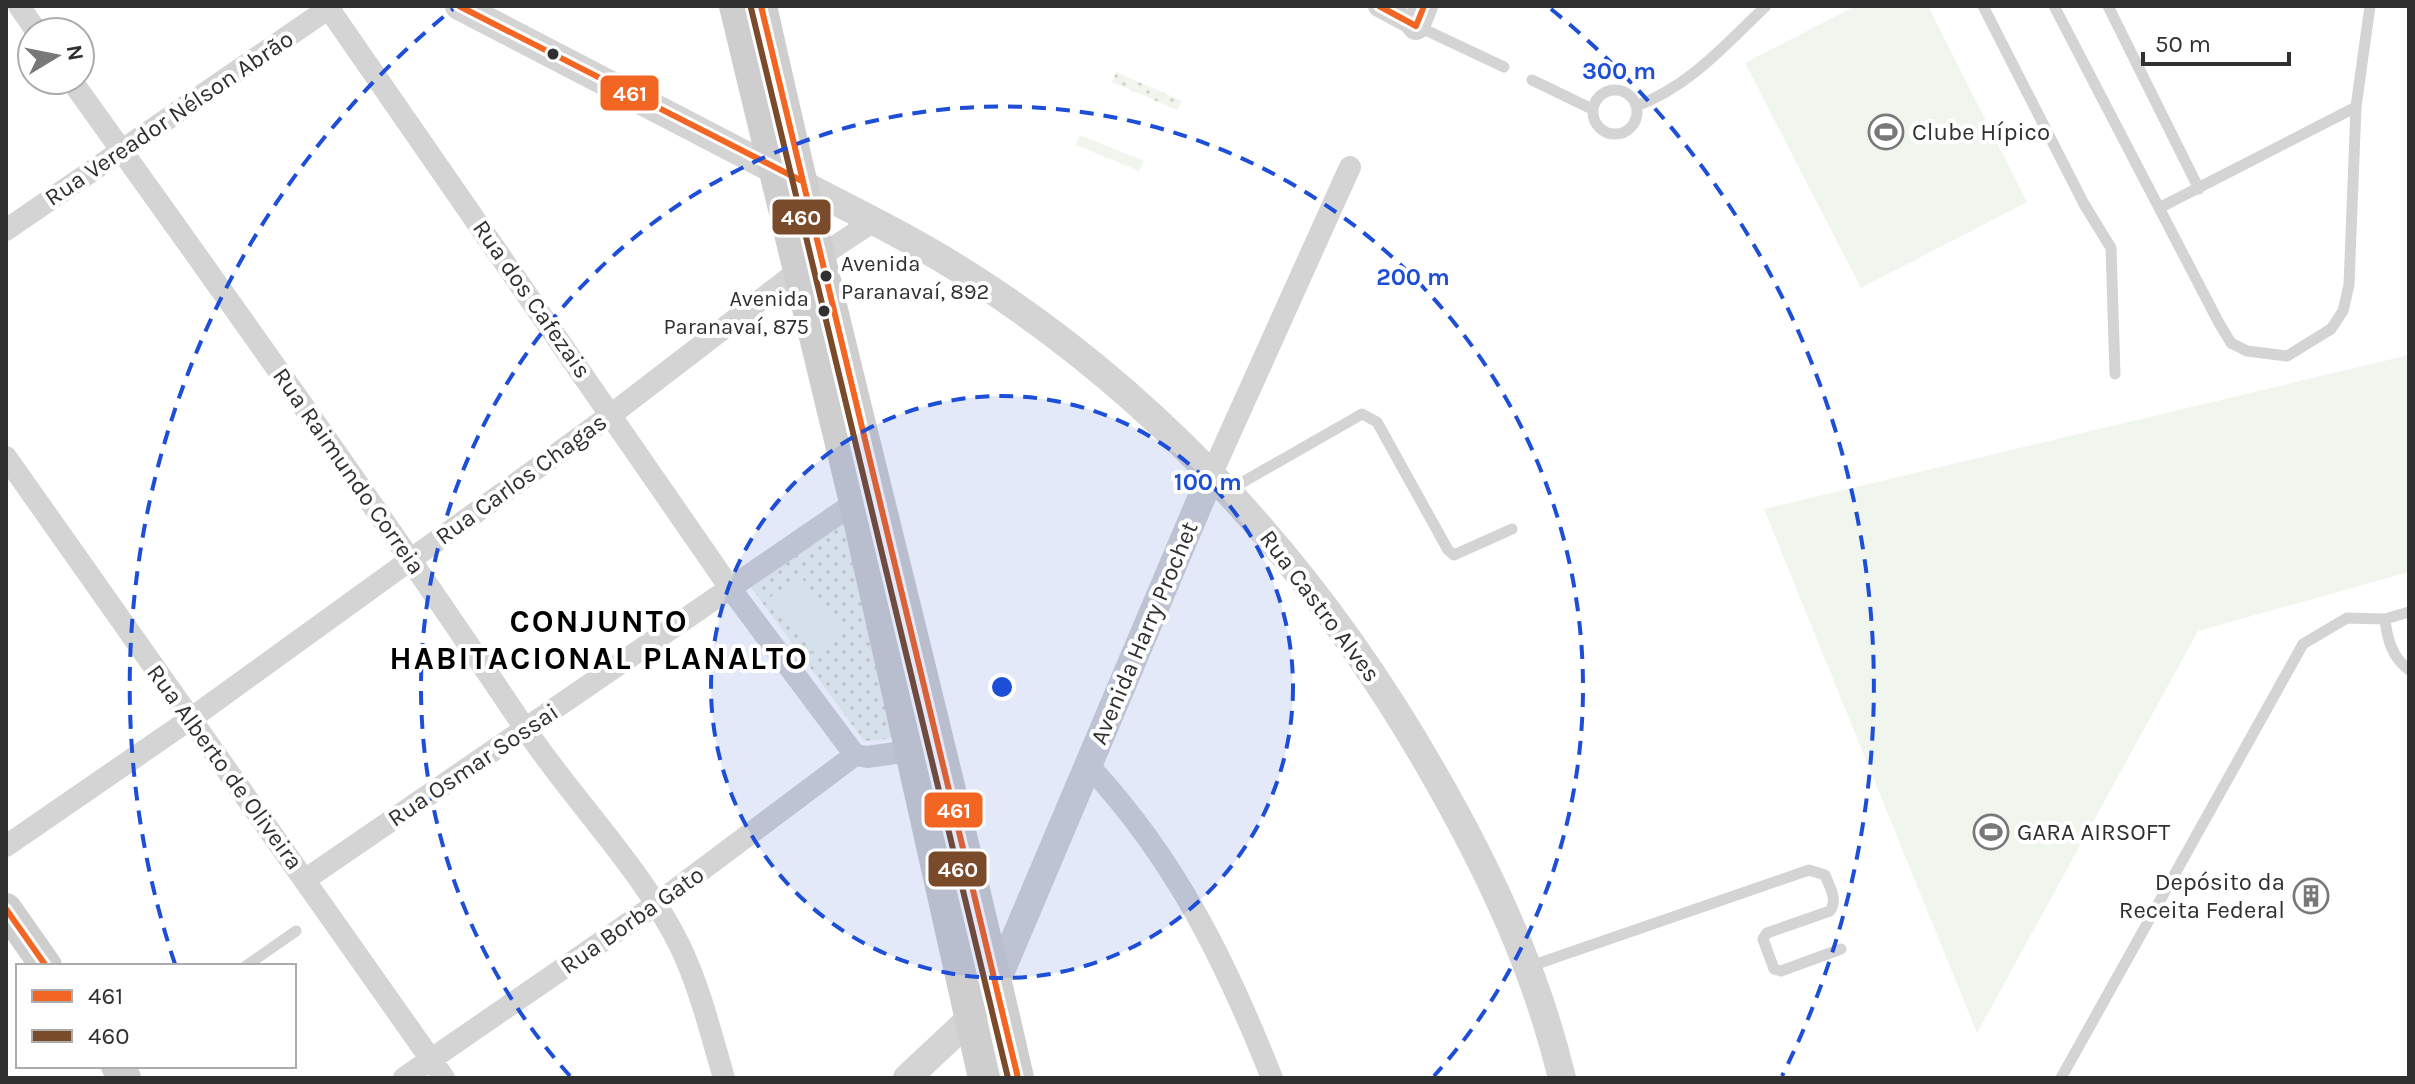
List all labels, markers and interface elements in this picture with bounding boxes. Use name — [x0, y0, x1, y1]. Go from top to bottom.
north arrow — [16, 16, 96, 96]
scale bar — [2143, 16, 2289, 66]
street label: Rua Vereador Nélson Abrão — [39, 24, 299, 212]
text: 50 m — [2155, 30, 2211, 58]
unlabelled marker — [545, 46, 561, 62]
text: 300 m — [1582, 57, 1656, 85]
line badge: 461 — [599, 74, 660, 112]
text: 461 — [613, 81, 647, 107]
sports icon: Clube Hípico — [1867, 113, 1905, 151]
place label: Clube Hípico — [1912, 118, 2050, 146]
line badge: 460 — [771, 198, 832, 236]
text: 460 — [781, 205, 821, 231]
street label: Rua dos Cafezais — [467, 215, 597, 383]
place label: Avenida Paranavaí, 892 — [841, 251, 989, 305]
text: 200 m — [1376, 263, 1450, 291]
marker: Avenida Paranavaí, 892 — [818, 268, 834, 284]
place label: Avenida Paranavaí, 875 — [663, 286, 809, 340]
marker: Avenida Paranavaí, 875 — [816, 303, 832, 319]
street label: Rua Raimundo Correia — [267, 362, 431, 580]
street label: Rua Carlos Chagas — [430, 408, 612, 550]
text: 100 m — [1174, 468, 1242, 496]
street label: Avenida Harry Prochet — [1084, 517, 1204, 749]
street label: Rua Castro Alves — [1254, 525, 1386, 687]
district label: CONJUNTO HABITACIONAL PLANALTO — [389, 603, 809, 677]
street label: Rua Alberto de Oliveira — [141, 659, 309, 875]
centre of rings — [988, 673, 1016, 701]
street label: Rua Osmar Sossai — [382, 698, 564, 832]
line badge: 461 — [923, 791, 984, 829]
text: 461 — [937, 798, 971, 824]
sports icon: GARA AIRSOFT — [1972, 813, 2010, 851]
place label: GARA AIRSOFT — [2017, 818, 2170, 846]
line badge: 460 — [927, 850, 988, 888]
text: 460 — [938, 857, 978, 883]
street label: Rua Borba Gato — [555, 860, 709, 980]
place label: Depósito da Receita Federal — [2119, 868, 2285, 924]
building icon: Depósito da Receita Federal — [2292, 877, 2330, 915]
legend — [16, 964, 296, 1068]
text: 461 — [88, 982, 123, 1010]
text: 460 — [88, 1022, 129, 1050]

